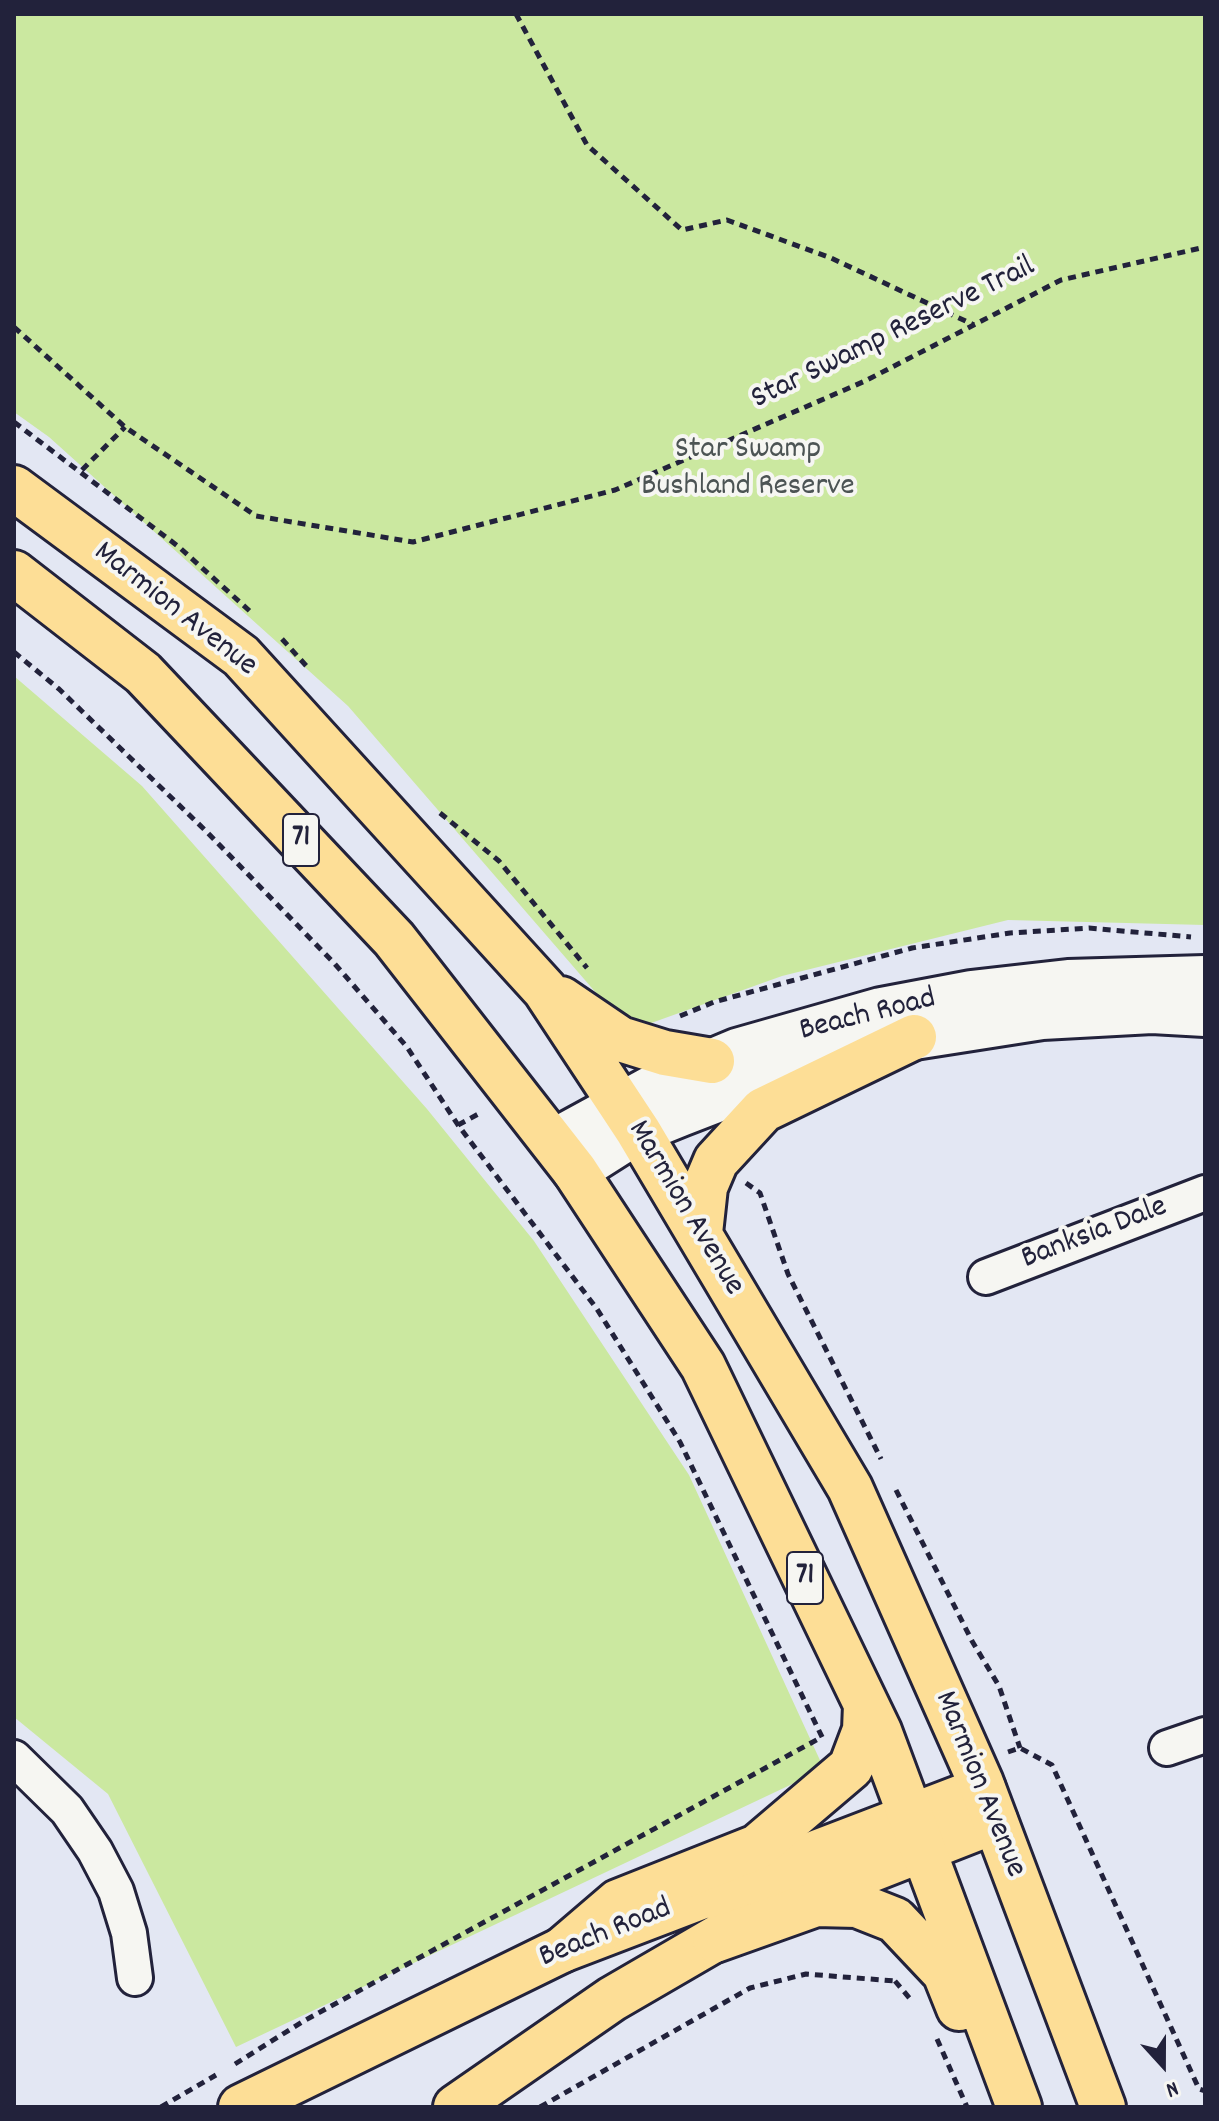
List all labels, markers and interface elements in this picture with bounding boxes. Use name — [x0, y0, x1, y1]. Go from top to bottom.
street label: Star Swamp Reserve Trail — [746, 250, 1042, 420]
park label: Star Swamp Bushland Reserve — [641, 433, 855, 508]
street label: Marmion Avenue — [84, 535, 264, 687]
road number: 71 — [283, 814, 319, 866]
street label: Beach Road — [796, 982, 940, 1052]
street label: Marmion Avenue — [617, 1115, 751, 1303]
street label: Banksia Dale — [1017, 1190, 1173, 1280]
road number: 71 — [787, 1552, 823, 1604]
street label: Marmion Avenue — [923, 1686, 1033, 1884]
street label: Beach Road — [534, 1891, 678, 1979]
north arrow — [1123, 2025, 1203, 2105]
text: N — [1161, 2071, 1182, 2104]

